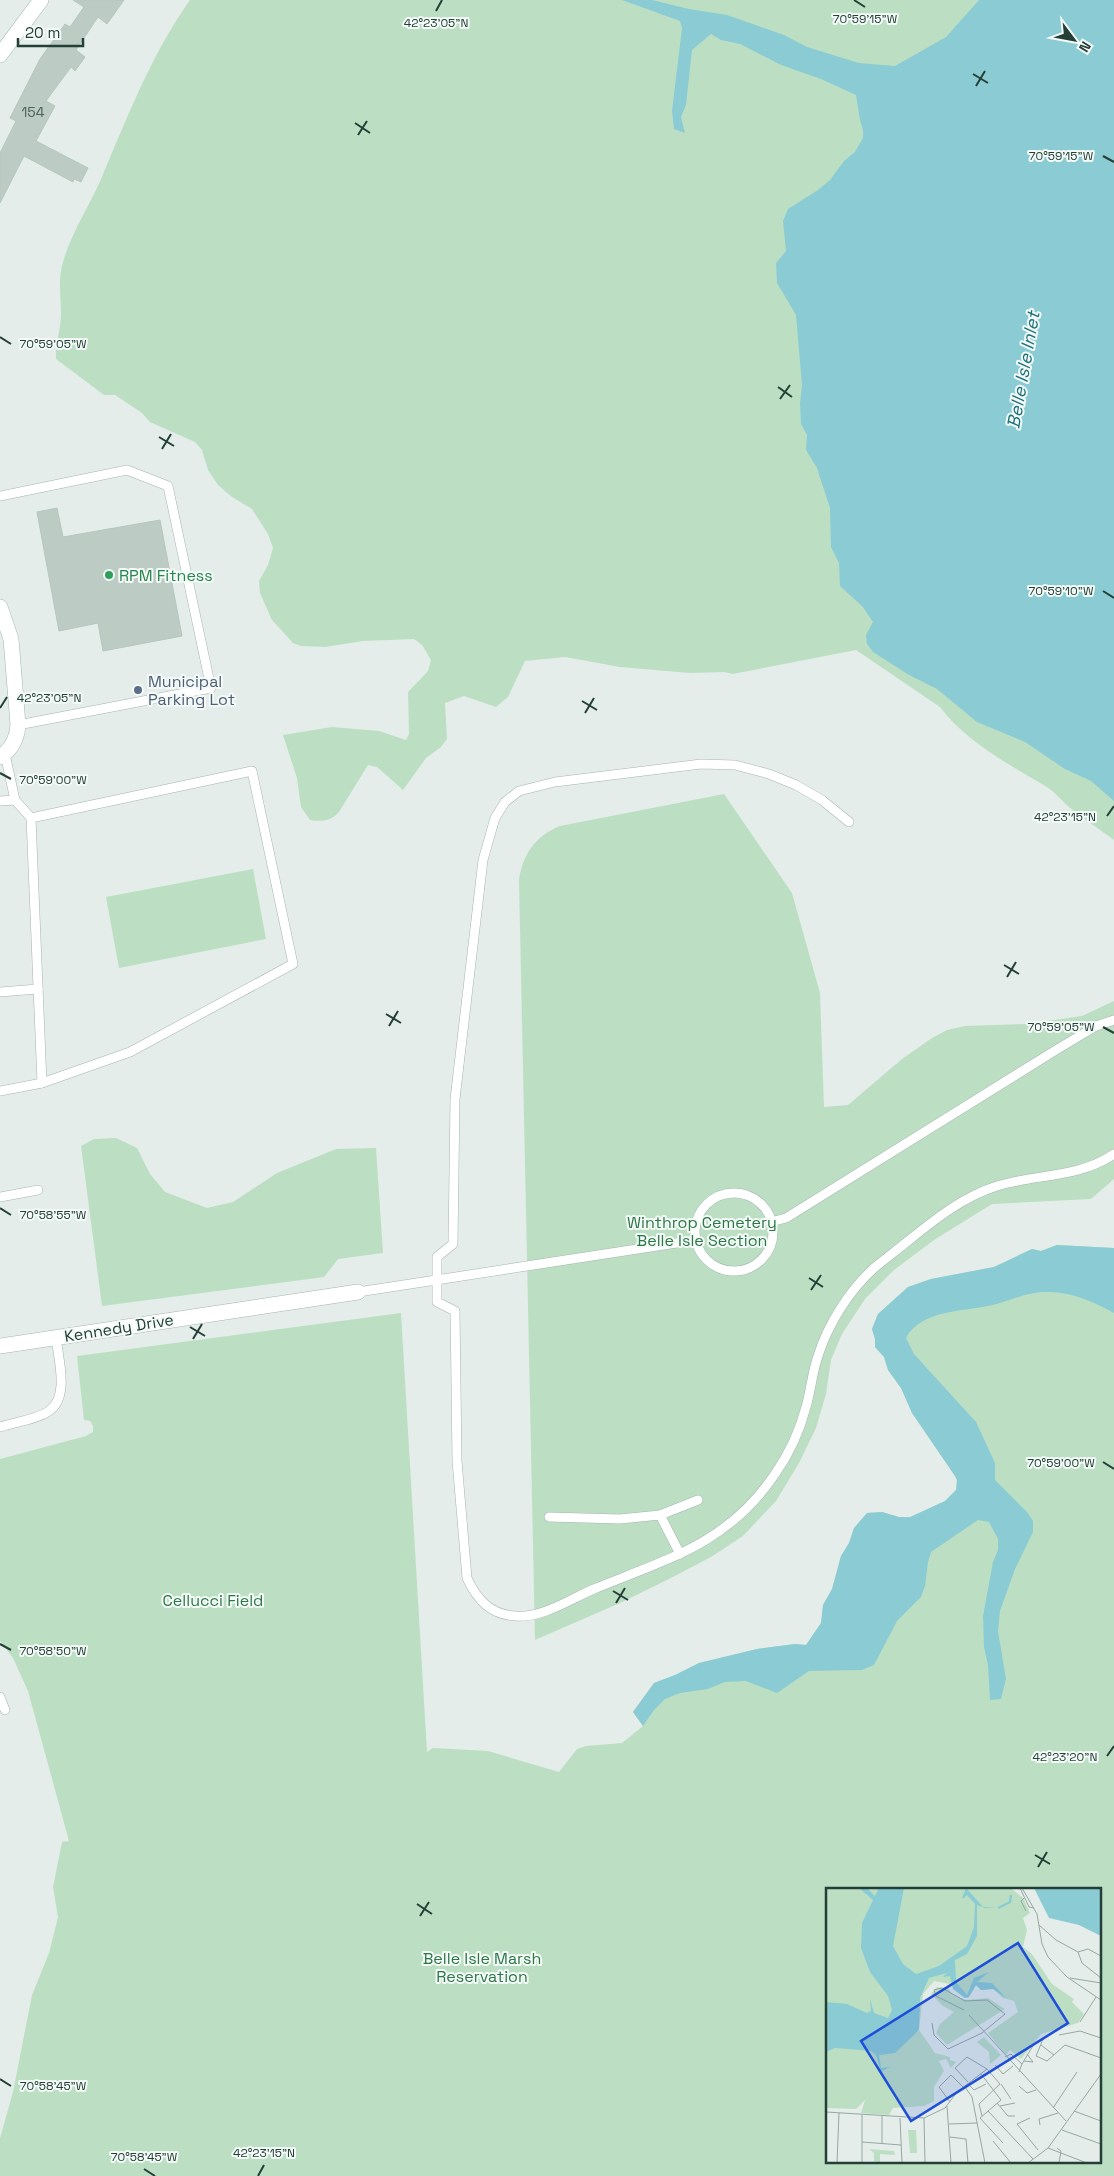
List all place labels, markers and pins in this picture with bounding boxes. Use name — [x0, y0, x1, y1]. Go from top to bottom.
place label: RPM Fitness — [119, 565, 213, 586]
marker: RPM Fitness — [103, 569, 115, 581]
place label: Municipal Parking Lot — [148, 671, 235, 710]
marker: Municipal Parking Lot — [132, 684, 144, 696]

